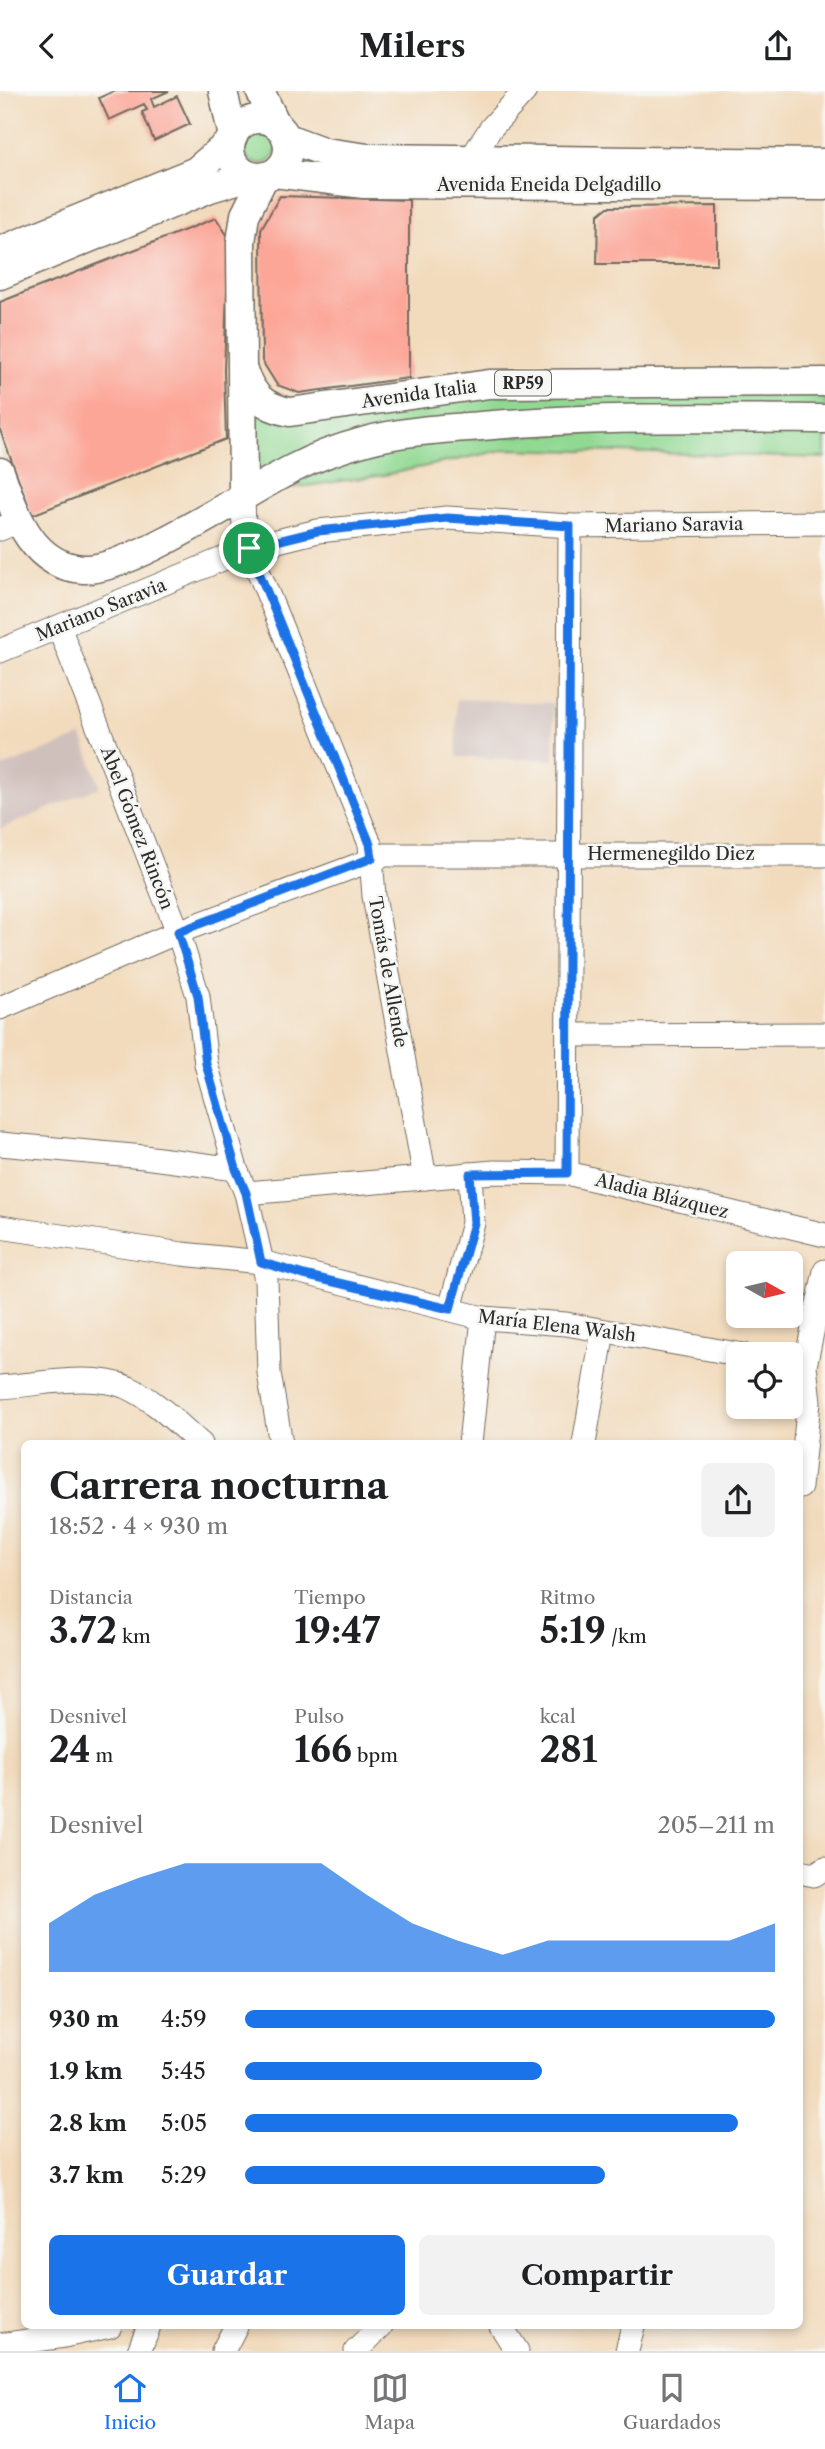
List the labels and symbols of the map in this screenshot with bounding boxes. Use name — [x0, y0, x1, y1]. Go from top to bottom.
street label: Avenida Eneida Delgadillo — [436, 174, 661, 196]
road number: RP59 — [495, 371, 551, 395]
street label: Avenida Italia — [359, 375, 478, 413]
street label: Mariano Saravia — [605, 513, 744, 537]
pin — [219, 518, 279, 578]
street label: Mariano Saravia — [33, 574, 170, 646]
street label: Abel Gómez Rincón — [95, 743, 178, 912]
street label: Hermenegildo Diez — [587, 843, 755, 865]
street label: Tomás de Allende — [364, 895, 412, 1049]
street label: Aladia Blázquez — [592, 1169, 731, 1223]
north arrow — [726, 1251, 803, 1328]
street label: María Elena Walsh — [477, 1305, 637, 1347]

